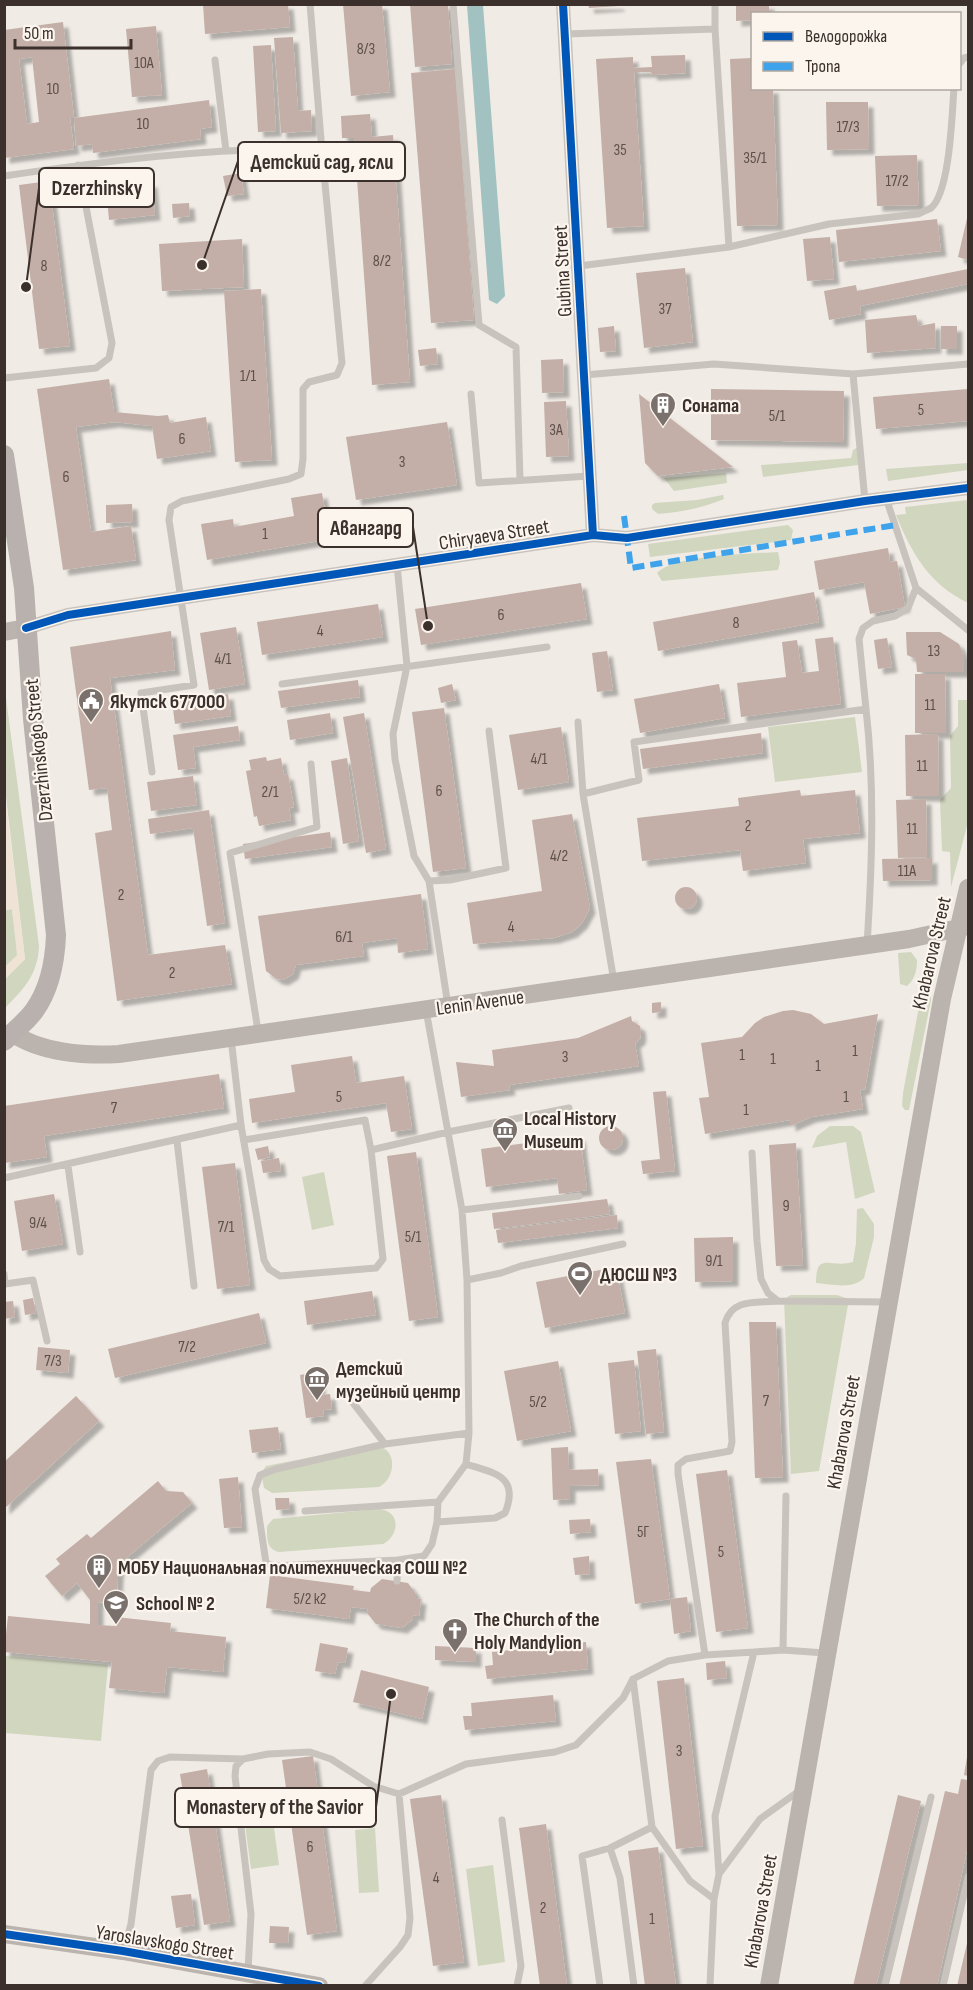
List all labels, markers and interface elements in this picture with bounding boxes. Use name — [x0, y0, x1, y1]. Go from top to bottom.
scale bar — [15, 12, 130, 50]
legend — [751, 12, 961, 90]
text: 50 m — [24, 23, 54, 44]
text: Велодорожка — [805, 26, 887, 47]
house number: 8/3 — [357, 40, 375, 59]
house number: 10А — [134, 54, 154, 73]
text: Тропа — [805, 56, 841, 77]
house number: 10 — [47, 80, 59, 99]
house number: 10 — [137, 115, 149, 134]
house number: 17/3 — [836, 118, 860, 137]
house number: 35 — [613, 141, 627, 160]
callout: Детский сад, ясли — [238, 142, 405, 181]
house number: 35/1 — [743, 149, 767, 168]
text: Детский сад, ясли — [251, 150, 393, 175]
callout: Dzerzhinsky — [39, 168, 154, 207]
house number: 17/2 — [885, 172, 909, 191]
text: Dzerzhinsky — [52, 176, 143, 201]
street label: Gubina Street — [549, 224, 577, 318]
house number: 8/2 — [373, 252, 391, 271]
house number: 8 — [40, 257, 48, 276]
house number: 37 — [658, 300, 672, 319]
house number: 1/1 — [240, 367, 256, 386]
building icon: Соната — [648, 390, 678, 428]
place label: Соната — [682, 394, 739, 418]
house number: 5 — [918, 401, 924, 420]
house number: 5/1 — [769, 407, 786, 426]
house number: 3А — [549, 421, 563, 440]
house number: 6 — [178, 430, 186, 449]
house number: 3 — [399, 453, 405, 472]
house number: 6 — [62, 468, 70, 487]
callout: Авангард — [318, 508, 413, 547]
street label: Chiryaeva Street — [437, 514, 551, 556]
text: Авангард — [329, 516, 402, 541]
house number: 1 — [262, 525, 268, 544]
house number: 6 — [497, 606, 505, 625]
house number: 8 — [732, 614, 740, 633]
house number: 4 — [317, 622, 324, 641]
house number: 13 — [928, 642, 940, 661]
house number: 4/1 — [215, 650, 232, 669]
street label: Dzerzhinskogo Street — [20, 678, 58, 822]
public building icon: Якутск 677000 — [76, 686, 106, 724]
place label: Якутск 677000 — [110, 690, 225, 714]
house number: 11 — [924, 696, 936, 715]
house number: 4/1 — [531, 750, 548, 769]
house number: 11 — [916, 757, 928, 776]
house number: 6 — [435, 782, 443, 801]
house number: 2/1 — [261, 783, 279, 802]
house number: 2 — [745, 817, 751, 836]
house number: 11 — [906, 820, 918, 839]
house number: 4/2 — [550, 847, 568, 866]
house number: 11А — [898, 862, 916, 881]
house number: 2 — [118, 886, 124, 905]
street label: Khabarova Street — [907, 894, 957, 1012]
house number: 4 — [508, 918, 515, 937]
house number: 6/1 — [335, 928, 353, 947]
house number: 2 — [169, 964, 175, 983]
street label: Lenin Avenue — [435, 985, 525, 1021]
house number: 1 — [852, 1042, 858, 1061]
house number: 1 — [739, 1046, 745, 1065]
house number: 3 — [562, 1048, 568, 1067]
house number: 1 — [770, 1050, 776, 1069]
house number: 1 — [815, 1057, 821, 1076]
house number: 5 — [336, 1088, 342, 1107]
house number: 1 — [843, 1088, 849, 1107]
house number: 7 — [111, 1099, 118, 1118]
house number: 1 — [743, 1101, 749, 1120]
place label: Local History Museum — [524, 1107, 617, 1154]
museum icon: Local History Museum — [490, 1115, 520, 1153]
house number: 9 — [782, 1197, 790, 1216]
house number: 9/4 — [29, 1214, 47, 1233]
house number: 7/1 — [218, 1218, 235, 1237]
house number: 5/1 — [405, 1228, 422, 1247]
house number: 9/1 — [705, 1252, 723, 1271]
sports icon: ДЮСШ №3 — [565, 1259, 595, 1297]
place label: ДЮСШ №3 — [600, 1263, 677, 1287]
house number: 7/2 — [178, 1338, 196, 1357]
house number: 7/3 — [44, 1352, 62, 1371]
place label: Детский музейный центр — [336, 1357, 461, 1404]
museum icon: Детский музейный центр — [302, 1364, 332, 1402]
street label: Khabarova Street — [822, 1373, 866, 1491]
house number: 7 — [763, 1392, 770, 1411]
house number: 5/2 — [529, 1393, 547, 1412]
house number: 5Г — [637, 1523, 649, 1542]
house number: 5 — [718, 1543, 724, 1562]
building icon: МОБУ Национальная политехническая СОШ №2 — [84, 1552, 114, 1590]
place label: МОБУ Национальная политехническая СОШ №2 — [118, 1556, 467, 1580]
school or university icon: School № 2 — [101, 1588, 131, 1626]
house number: 5/2 к2 — [294, 1590, 326, 1609]
place label: School № 2 — [136, 1592, 215, 1616]
place label: The Church of the Holy Mandylion — [474, 1608, 599, 1655]
church icon: The Church of the Holy Mandylion — [440, 1616, 470, 1654]
house number: 3 — [676, 1742, 682, 1761]
callout: Monastery of the Savior — [175, 1788, 376, 1827]
text: Monastery of the Savior — [187, 1795, 364, 1820]
house number: 6 — [306, 1838, 314, 1857]
street label: Khabarova Street — [739, 1852, 783, 1970]
house number: 4 — [433, 1869, 440, 1888]
house number: 2 — [540, 1899, 546, 1918]
house number: 1 — [649, 1910, 655, 1929]
street label: Yaroslavskogo Street — [94, 1920, 236, 1966]

